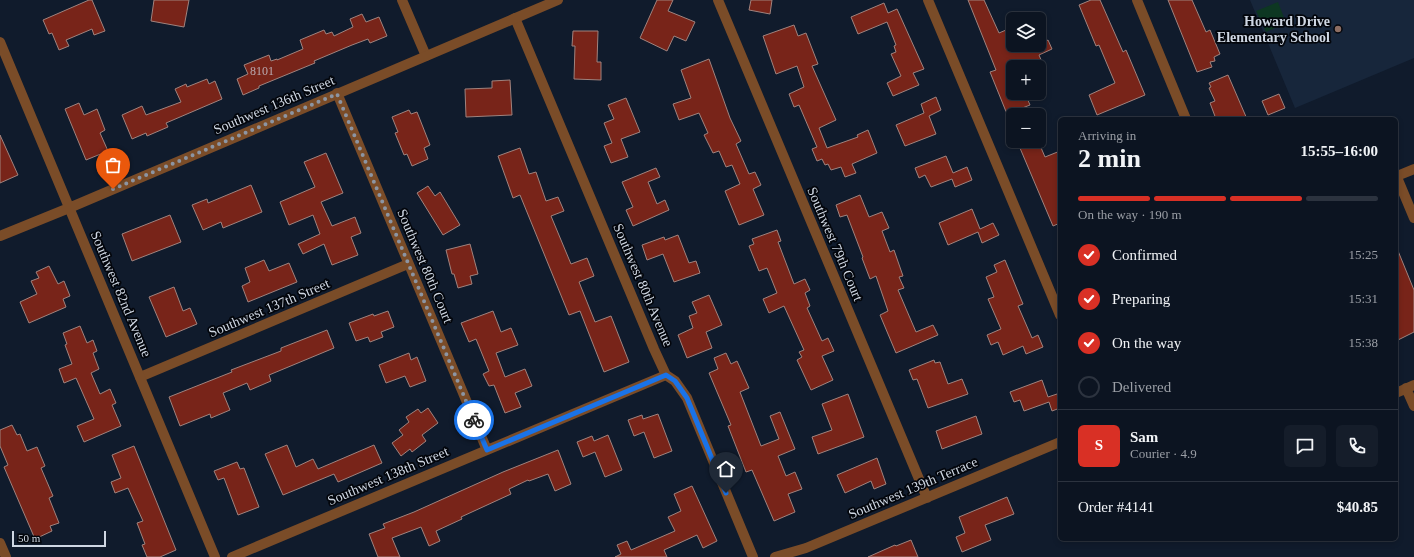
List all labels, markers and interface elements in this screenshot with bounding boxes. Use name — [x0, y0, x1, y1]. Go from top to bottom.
map controls — [1006, 12, 1046, 148]
button: layers — [1006, 12, 1046, 52]
place label: Howard Drive Elementary School — [1217, 14, 1330, 45]
marker: Howard Drive Elementary School — [1333, 24, 1343, 34]
button: + — [1006, 60, 1046, 100]
house number: 8101 — [250, 64, 274, 78]
street label: Southwest 136th Street — [211, 73, 337, 137]
button: − — [1006, 108, 1046, 148]
text: Arriving in — [1078, 128, 1136, 143]
text: 15:55–16:00 — [1301, 143, 1378, 159]
text: 2 min — [1078, 144, 1141, 173]
pin — [96, 148, 130, 189]
icon: bag — [102, 154, 124, 176]
street label: Southwest 79th Court — [804, 185, 866, 303]
street label: Southwest 80th Court — [394, 207, 456, 325]
text: On the way · 190 m — [1078, 207, 1182, 222]
street label: Southwest 80th Avenue — [610, 221, 676, 349]
street label: Southwest 82nd Avenue — [88, 229, 154, 359]
icon: check — [1078, 244, 1100, 266]
text: Confirmed — [1112, 247, 1177, 263]
text: 15:25 — [1348, 247, 1378, 262]
street label: Southwest 137th Street — [206, 276, 332, 340]
icon: check — [1078, 288, 1100, 310]
text: Preparing — [1112, 291, 1170, 307]
text: 15:31 — [1348, 291, 1378, 306]
icon: check — [1078, 332, 1100, 354]
text: On the way — [1112, 335, 1181, 351]
text: 15:38 — [1348, 335, 1378, 350]
text: Delivered — [1112, 379, 1171, 395]
courier — [454, 400, 494, 440]
icon: bike — [463, 409, 485, 431]
button: chat — [1284, 425, 1326, 467]
button: phone — [1336, 425, 1378, 467]
text: Sam — [1130, 429, 1158, 445]
text: S — [1095, 437, 1103, 453]
street label: Southwest 138th Street — [325, 444, 451, 508]
text: Courier · 4.9 — [1130, 446, 1197, 461]
pin — [709, 452, 743, 493]
street label: Southwest 139th Terrace — [846, 454, 980, 522]
icon: home — [715, 458, 737, 480]
text: Order #4141 — [1078, 499, 1154, 515]
text: $40.85 — [1337, 499, 1378, 515]
scale bar — [12, 529, 106, 548]
text: 50 m — [18, 532, 40, 544]

